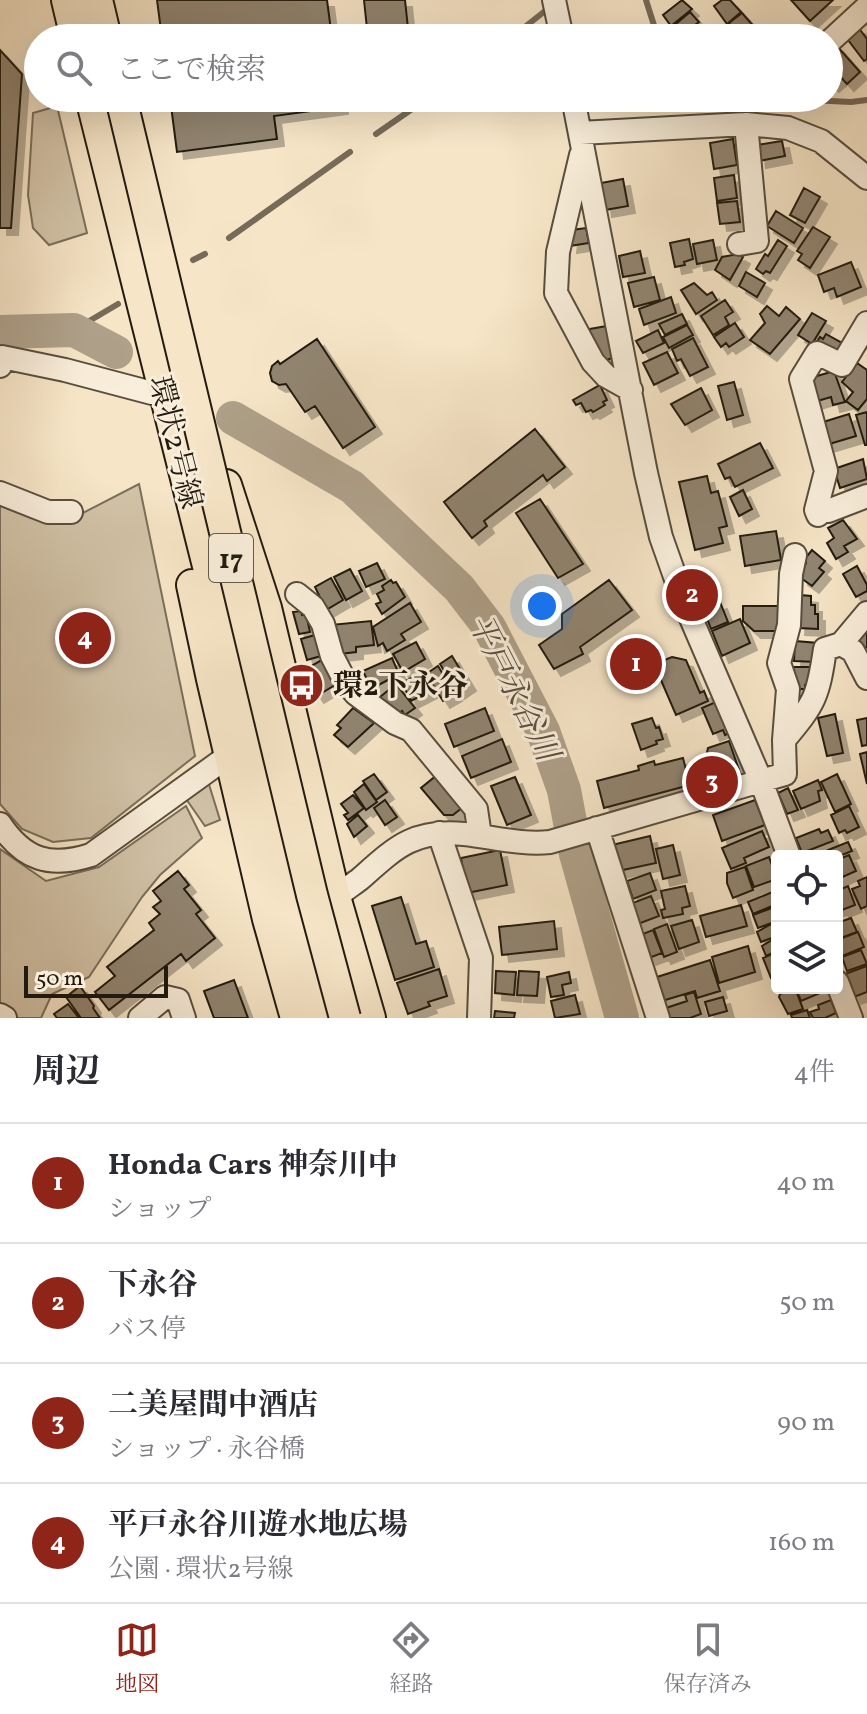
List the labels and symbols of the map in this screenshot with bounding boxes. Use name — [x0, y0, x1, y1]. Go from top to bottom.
street label: 環状2号線 — [137, 371, 211, 514]
road number: 17 — [209, 534, 253, 582]
pin: 2 — [666, 565, 718, 625]
your location — [522, 586, 562, 626]
water label: 平戸永谷川 — [455, 607, 569, 772]
pin: 4 — [59, 608, 111, 668]
pin: 1 — [610, 634, 662, 694]
bus stop icon: 環2下永谷 — [278, 661, 326, 709]
place label: 環2下永谷 — [333, 666, 469, 708]
pin: 3 — [686, 752, 738, 812]
scale bar — [24, 962, 168, 998]

